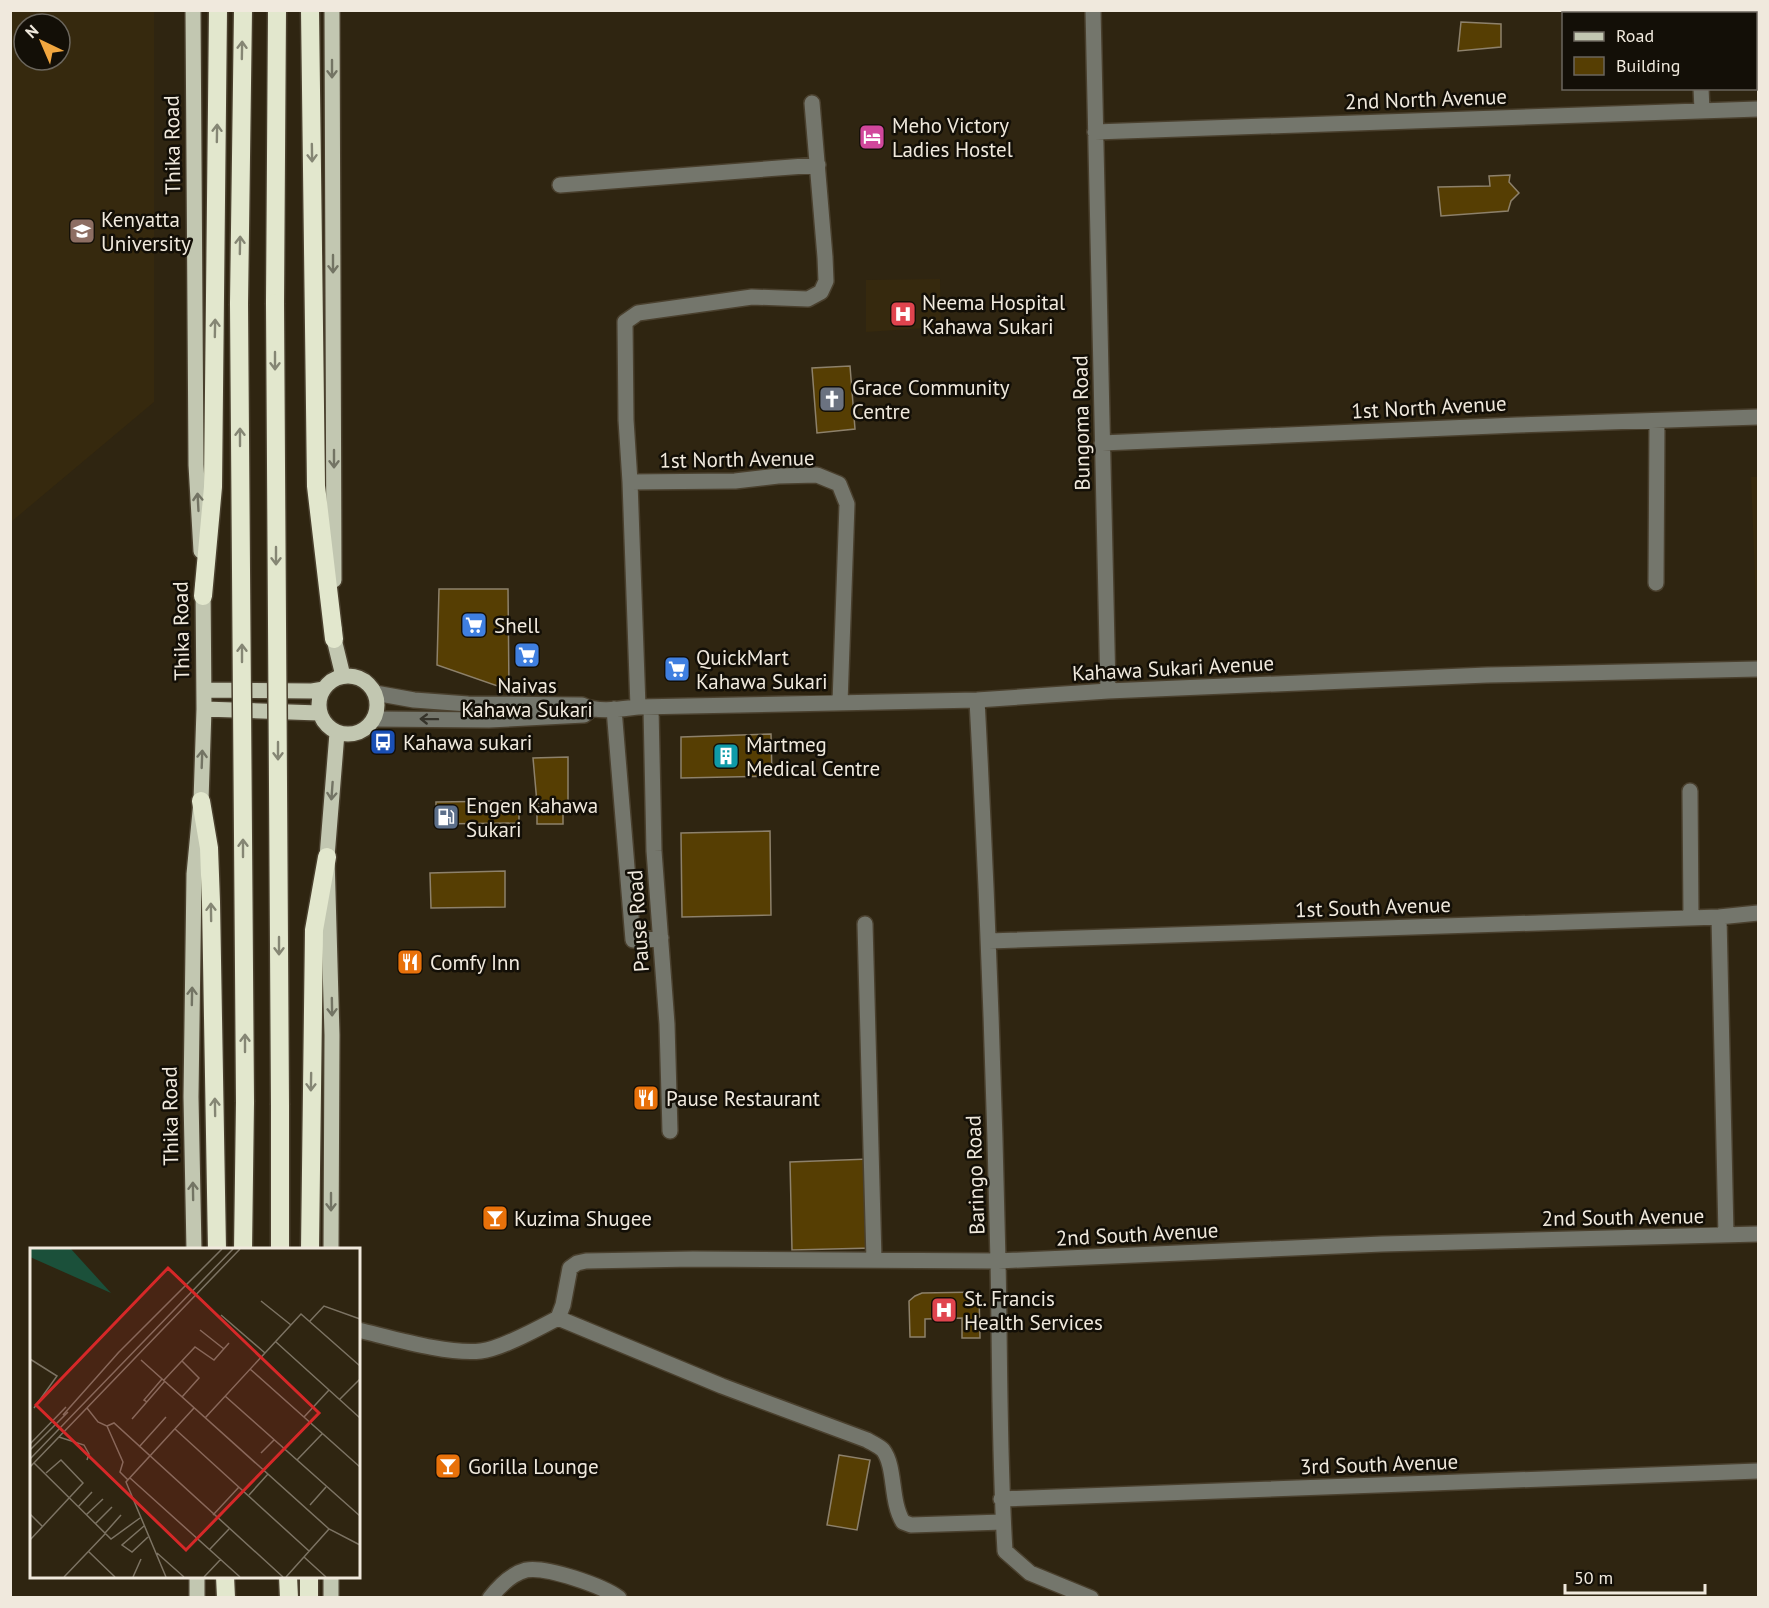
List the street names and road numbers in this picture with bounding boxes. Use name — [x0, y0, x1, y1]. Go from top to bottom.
street label: 2nd North Avenue — [1345, 83, 1507, 115]
street label: Thika Road — [158, 95, 186, 195]
street label: Bungoma Road — [1066, 355, 1096, 491]
street label: 1st North Avenue — [1351, 389, 1507, 425]
street label: 1st North Avenue — [659, 444, 815, 474]
street label: Thika Road — [167, 581, 195, 681]
street label: Kahawa Sukari Avenue — [1071, 649, 1275, 687]
street label: Pause Road — [621, 869, 655, 973]
street label: 1st South Avenue — [1295, 891, 1451, 923]
street label: Thika Road — [156, 1066, 184, 1166]
street label: Baringo Road — [959, 1115, 991, 1235]
street label: 2nd South Avenue — [1541, 1202, 1705, 1232]
street label: 2nd South Avenue — [1055, 1216, 1219, 1252]
street label: 3rd South Avenue — [1299, 1448, 1459, 1480]

